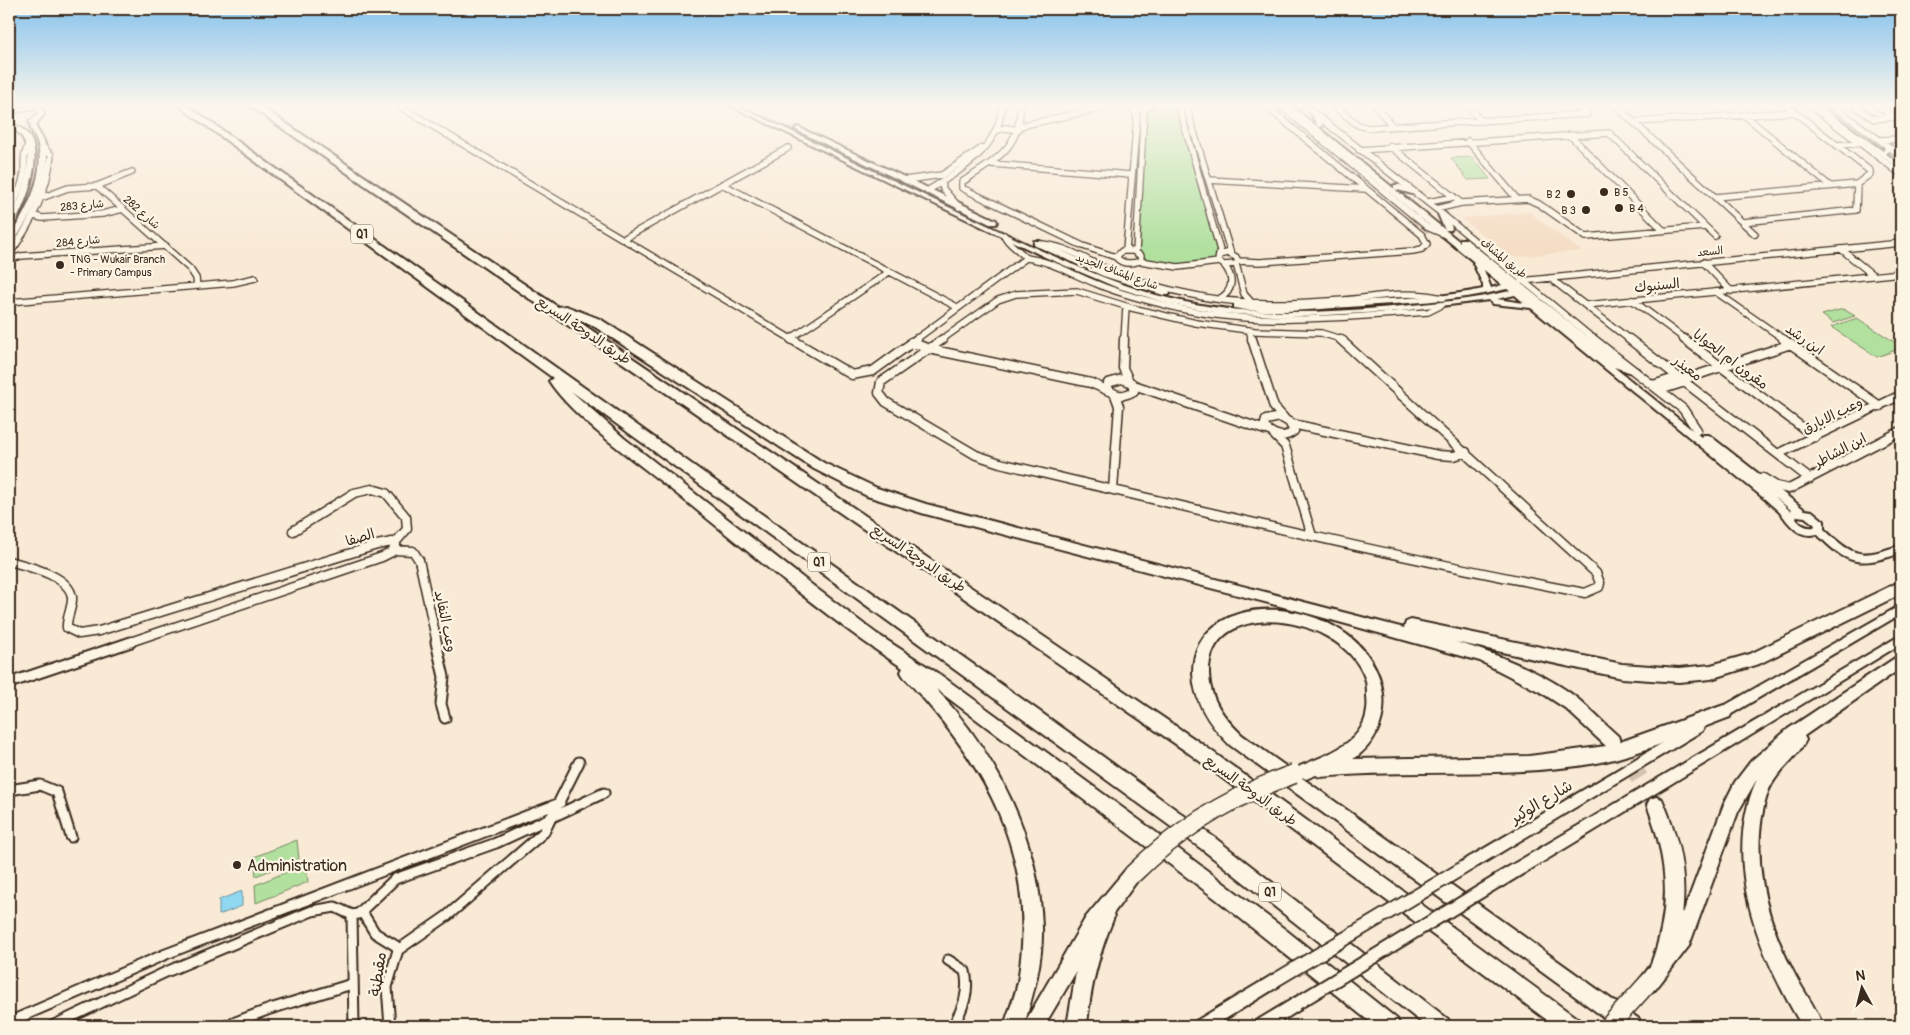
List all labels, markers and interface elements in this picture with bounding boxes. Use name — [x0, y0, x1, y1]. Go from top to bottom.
marker: B 5 — [1598, 186, 1610, 198]
place label: B 5 — [1614, 186, 1629, 199]
place label: B 2 — [1546, 188, 1561, 201]
marker: B 2 — [1565, 188, 1577, 200]
street label: شارع 282 — [119, 193, 163, 233]
street label: شارع 283 — [60, 197, 105, 216]
marker: B 4 — [1613, 202, 1625, 214]
place label: B 4 — [1629, 202, 1645, 215]
place label: B 3 — [1561, 204, 1576, 217]
marker: B 3 — [1580, 204, 1592, 216]
road number: Q1 — [351, 224, 373, 243]
street label: شارع 284 — [55, 233, 101, 252]
street label: طريق المشاف — [1478, 236, 1530, 281]
street label: السعد — [1696, 244, 1724, 259]
street label: شارع المشاف الجديد — [1073, 251, 1160, 294]
place label: TNG - Wukair Branch - Primary Campus — [70, 253, 165, 279]
marker: TNG - Wukair Branch - Primary Campus — [54, 259, 66, 271]
street label: السنبوك — [1633, 275, 1681, 297]
street label: طريق الدوحة السريع — [532, 293, 634, 370]
street label: ابن رشد — [1782, 320, 1827, 359]
street label: مقرون ام الحوايا — [1689, 326, 1772, 395]
street label: معيذر — [1669, 351, 1706, 385]
street label: وعب الابارق — [1799, 393, 1865, 437]
street label: ابن الشاطر — [1810, 430, 1869, 472]
street label: طريق الدوحة السريع — [867, 521, 969, 598]
street label: الصفا — [343, 525, 377, 550]
road number: Q1 — [808, 552, 830, 572]
street label: وعب النفايد — [431, 589, 460, 654]
street label: طريق الدوحة السريع — [1200, 751, 1300, 831]
street label: شارع الوكير — [1505, 776, 1577, 830]
place label: Administration — [247, 856, 347, 876]
marker: Administration — [231, 859, 243, 871]
road number: Q1 — [1259, 882, 1281, 902]
street label: مقيطنة — [365, 951, 391, 998]
north arrow — [1838, 962, 1888, 1012]
text: N — [1855, 967, 1866, 985]

